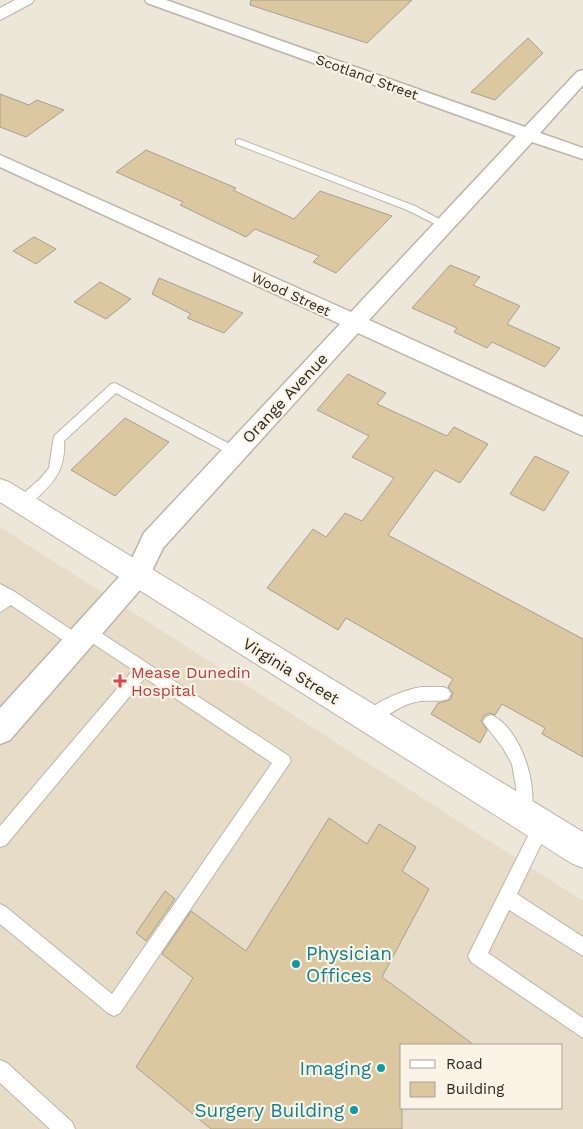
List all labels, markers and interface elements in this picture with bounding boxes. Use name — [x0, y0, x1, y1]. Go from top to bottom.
street label: Scotland Street — [314, 51, 420, 103]
street label: Wood Street — [249, 269, 333, 319]
street label: Orange Avenue — [238, 349, 332, 447]
street label: Virginia Street — [239, 634, 343, 708]
place label: Mease Dunedin Hospital — [131, 663, 251, 700]
marker: Mease Dunedin Hospital — [113, 674, 127, 688]
place label: Physician Offices — [306, 942, 392, 987]
marker: Physician Offices — [290, 958, 302, 970]
legend — [400, 1044, 563, 1109]
text: Road — [446, 1055, 483, 1073]
place label: Imaging — [300, 1057, 372, 1080]
marker: Imaging — [375, 1062, 387, 1074]
text: Building — [446, 1080, 504, 1098]
place label: Surgery Building — [194, 1099, 345, 1122]
marker: Surgery Building — [348, 1104, 360, 1116]

